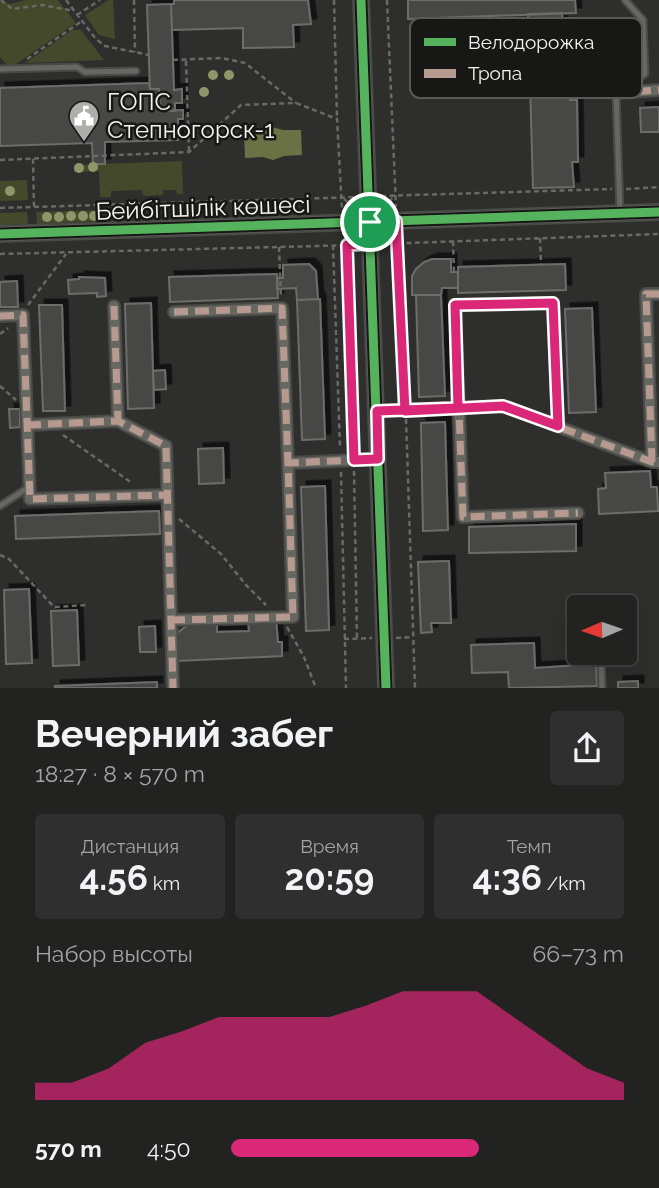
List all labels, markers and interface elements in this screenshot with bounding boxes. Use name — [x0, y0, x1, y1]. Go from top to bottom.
legend — [410, 18, 642, 98]
text: Велодорожка — [468, 31, 594, 53]
text: Тропа — [468, 62, 522, 84]
place label: ГОПС Степногорск-1 — [107, 87, 275, 144]
public building icon: ГОПС Степногорск-1 — [67, 99, 101, 143]
street label: Бейбітшілік көшесі — [95, 189, 311, 226]
pin — [340, 192, 400, 252]
icon: arrive — [351, 203, 389, 241]
north arrow — [567, 595, 637, 665]
map controls — [567, 595, 637, 665]
text: Вечерний забег — [35, 711, 333, 756]
button: share — [550, 711, 624, 785]
text: 18:27 · 8 × 570 m — [35, 760, 205, 787]
text: Дистанция — [81, 835, 179, 857]
text: Время — [300, 835, 359, 857]
text: Темп — [507, 835, 552, 857]
text: 4.56 — [79, 857, 148, 898]
text: 20:59 — [285, 857, 374, 898]
text: 4:36 — [473, 857, 542, 898]
text: km — [148, 872, 180, 894]
text: /km — [542, 872, 586, 894]
text: Набор высоты — [35, 940, 193, 967]
text: 66–73 m — [532, 940, 624, 967]
text: 570 m — [35, 1135, 102, 1162]
text: 4:50 — [147, 1135, 191, 1162]

